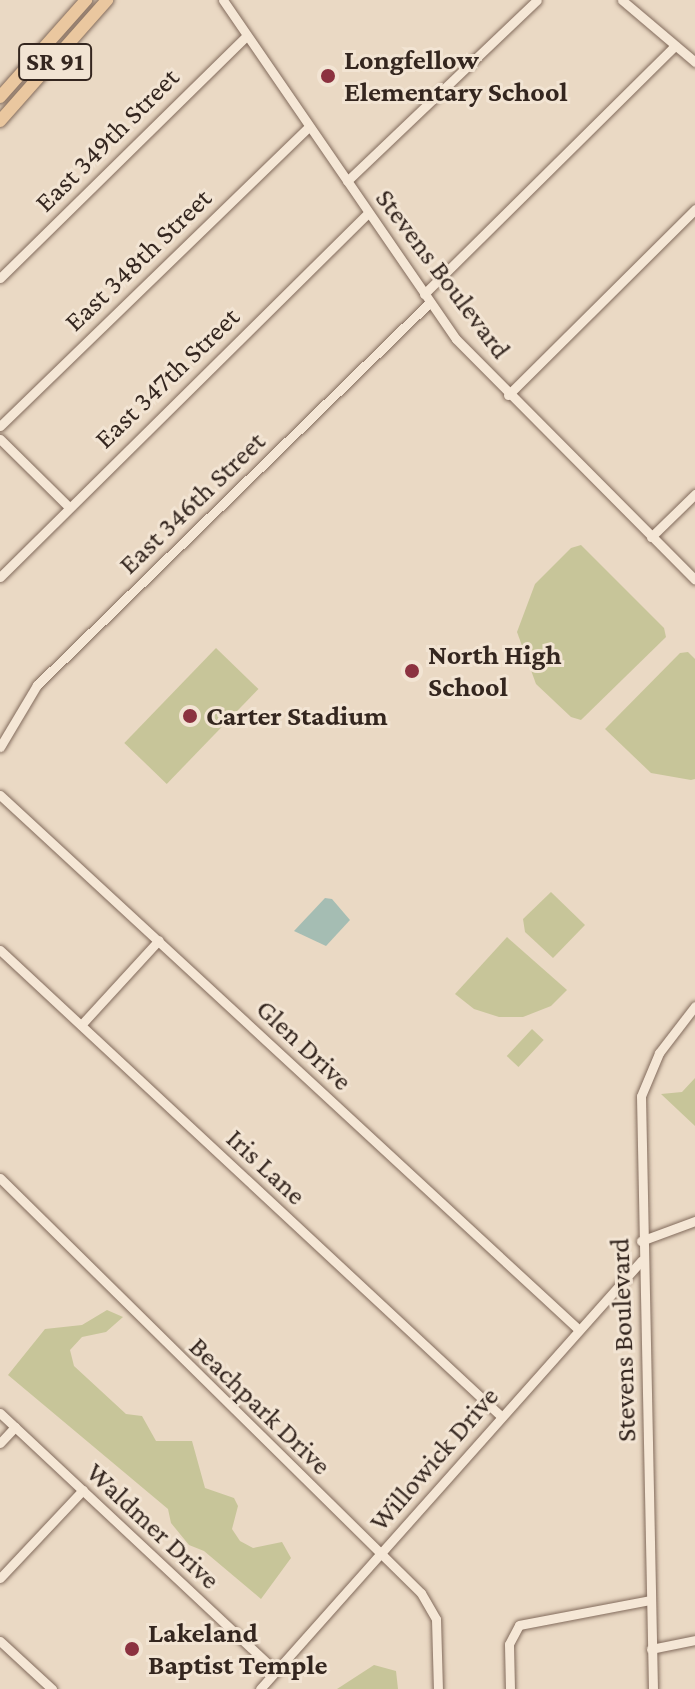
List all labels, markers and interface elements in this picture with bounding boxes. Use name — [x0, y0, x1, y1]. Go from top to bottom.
road number: SR 91 — [17, 40, 93, 84]
place label: Longfellow Elementary School — [344, 43, 568, 109]
street label: East 349th Street — [28, 61, 186, 219]
marker: Longfellow Elementary School — [319, 67, 337, 85]
street label: East 348th Street — [58, 181, 218, 339]
street label: Stevens Boulevard — [368, 182, 518, 366]
street label: East 347th Street — [88, 300, 246, 456]
street label: East 346th Street — [112, 425, 272, 581]
place label: North High School — [428, 638, 562, 704]
marker: North High School — [403, 662, 421, 680]
place label: Carter Stadium — [206, 699, 388, 733]
marker: Carter Stadium — [181, 707, 199, 725]
street label: Glen Drive — [249, 992, 359, 1098]
street label: Iris Lane — [219, 1122, 313, 1212]
street label: Stevens Boulevard — [603, 1237, 643, 1443]
street label: Beachpark Drive — [182, 1330, 338, 1482]
street label: Willowick Drive — [362, 1380, 506, 1538]
street label: Waldmer Drive — [79, 1456, 227, 1596]
place label: Lakeland Baptist Temple — [148, 1616, 328, 1682]
marker: Lakeland Baptist Temple — [123, 1640, 141, 1658]

